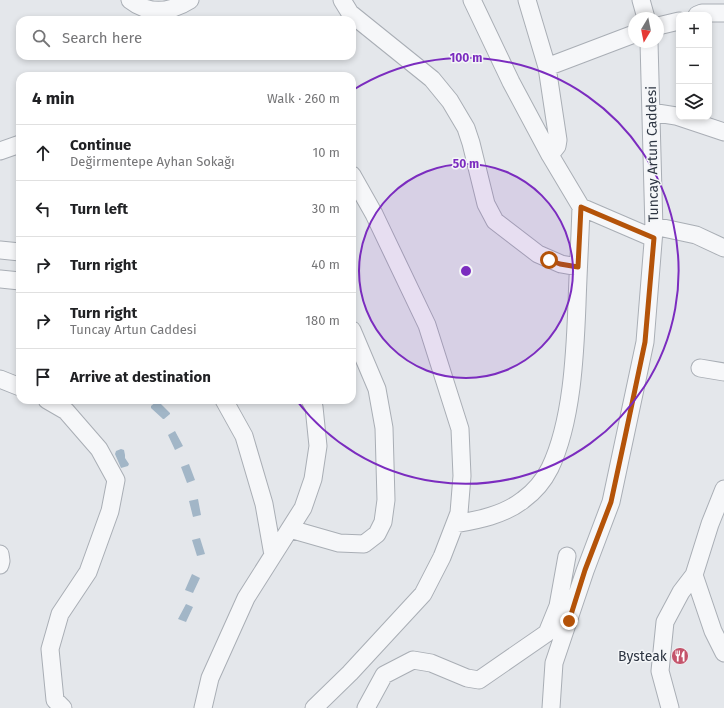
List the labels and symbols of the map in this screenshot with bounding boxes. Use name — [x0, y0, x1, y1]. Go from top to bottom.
north arrow — [628, 12, 664, 48]
text: 100 m — [450, 51, 482, 65]
street label: Tuncay Artun Caddesi — [643, 86, 662, 222]
text: 50 m — [453, 157, 479, 171]
route start — [540, 251, 558, 269]
centre of rings — [459, 264, 473, 278]
route end — [560, 612, 578, 630]
restaurant icon: Bysteak — [670, 646, 690, 666]
place label: Bysteak — [618, 648, 668, 665]

